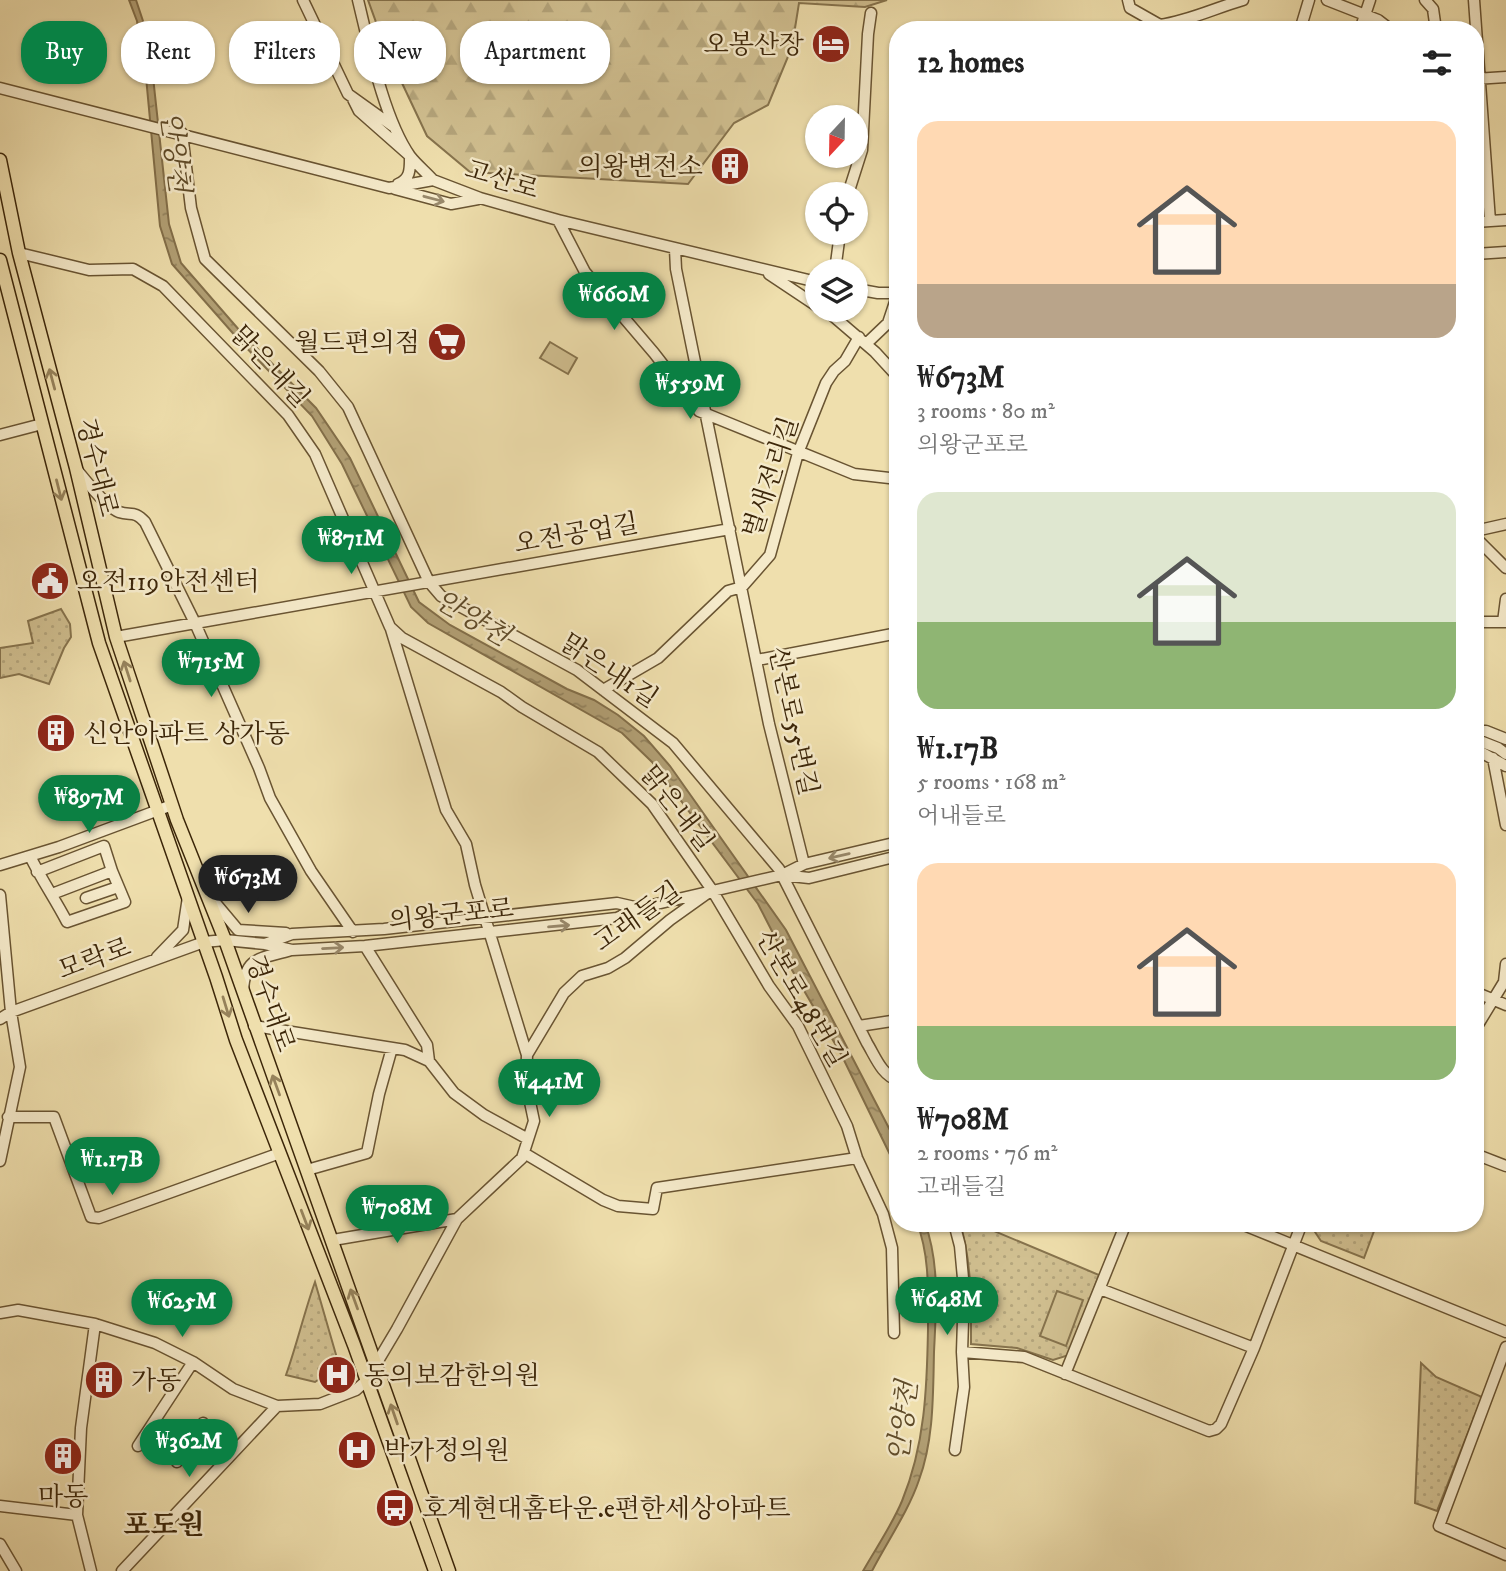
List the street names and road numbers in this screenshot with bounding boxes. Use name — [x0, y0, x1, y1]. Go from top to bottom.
street label: 고산로 — [461, 154, 542, 207]
street label: 맑은내길 — [224, 319, 316, 415]
street label: 벌새전리길 — [736, 413, 807, 542]
street label: 경수대로 — [68, 415, 125, 520]
street label: 오전공업길 — [512, 507, 641, 562]
street label: 맑은내1길 — [554, 627, 664, 716]
street label: 산본로55번길 — [761, 644, 824, 799]
street label: 맑은내길 — [633, 759, 721, 859]
street label: 고래들길 — [587, 875, 688, 960]
street label: 의왕군포로 — [387, 893, 515, 938]
street label: 산본로48번길 — [748, 924, 853, 1073]
street label: 모락로 — [53, 931, 136, 988]
street label: 경수대로 — [238, 951, 302, 1056]

